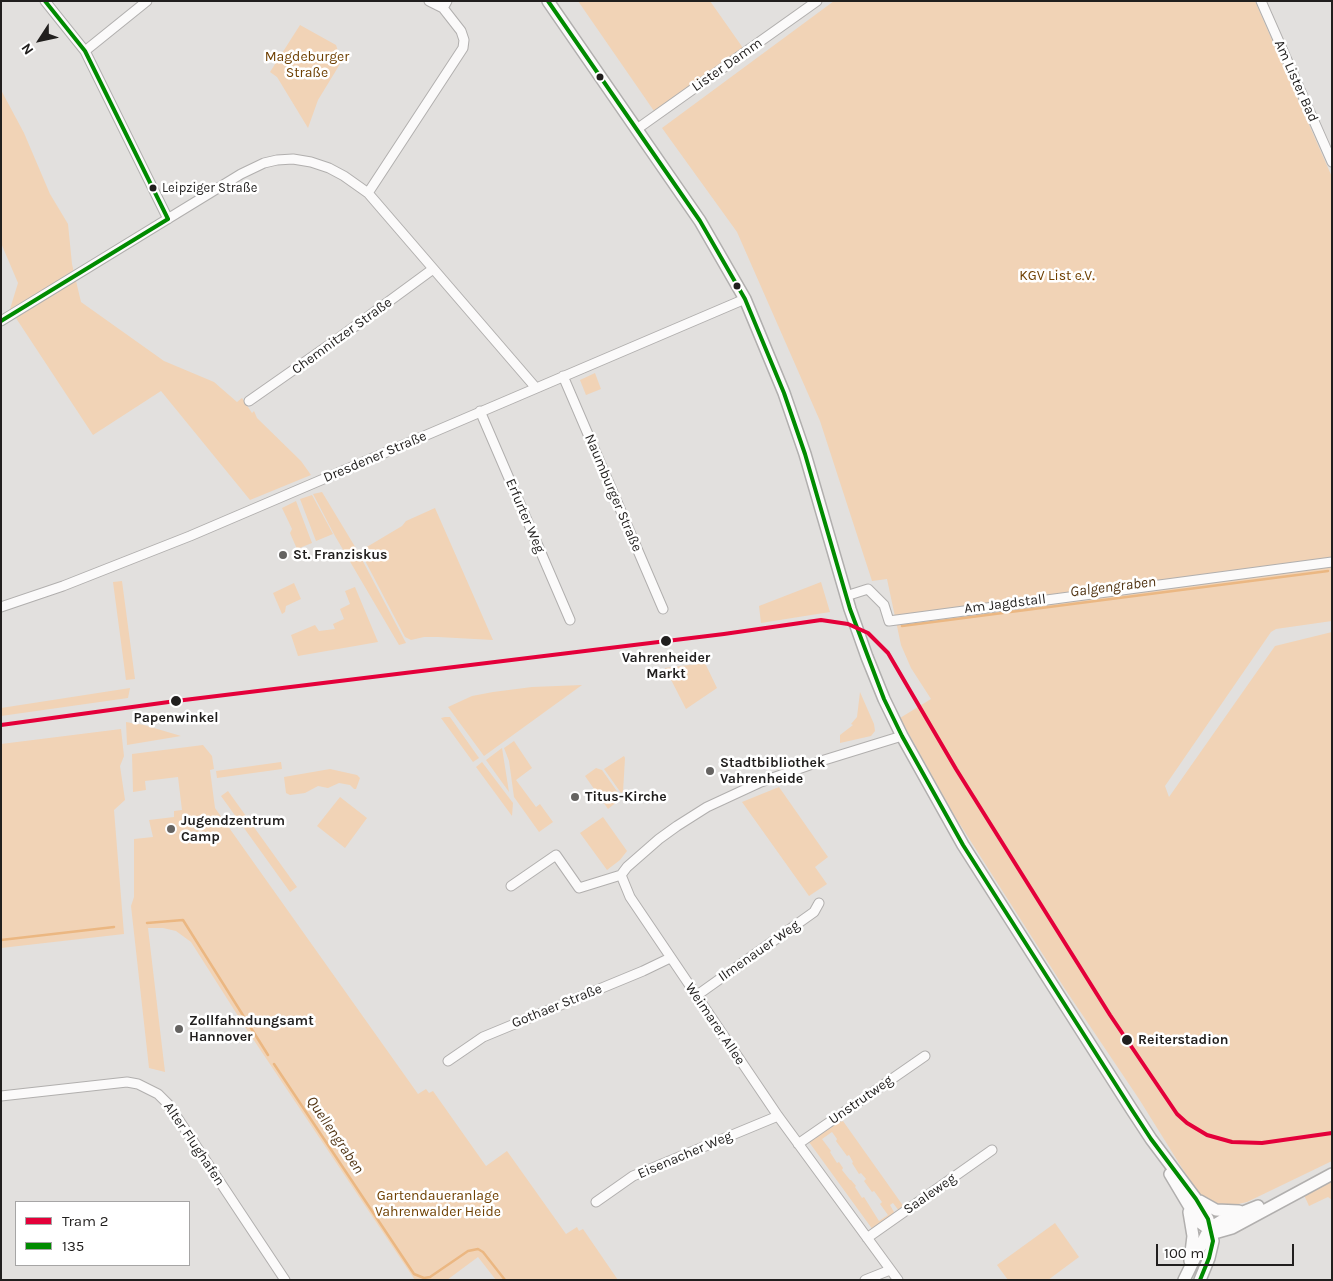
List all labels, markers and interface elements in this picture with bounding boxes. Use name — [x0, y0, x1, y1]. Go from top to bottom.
north arrow — [15, 15, 65, 65]
street label: Lister Damm — [689, 35, 765, 95]
street label: Am Lister Bad — [1270, 37, 1322, 125]
text: N — [17, 40, 37, 58]
park label: Magdeburger Straße — [265, 49, 349, 82]
unlabelled marker — [595, 72, 605, 82]
place label: Leipziger Straße — [162, 180, 257, 196]
marker: Leipziger Straße — [148, 183, 158, 193]
park label: KGV List e.V. — [1019, 268, 1095, 284]
unlabelled marker — [732, 281, 742, 291]
street label: Chemnitzer Straße — [289, 294, 395, 378]
street label: Dresdener Straße — [321, 428, 429, 486]
street label: Naumburger Straße — [581, 432, 645, 554]
street label: Erfurter Weg — [502, 476, 548, 556]
place label: St. Franziskus — [293, 547, 387, 563]
marker: St. Franziskus — [277, 549, 289, 561]
water label: Galgengraben — [1069, 573, 1157, 601]
street label: Am Jagdstall — [963, 591, 1047, 617]
marker: Vahrenheider Markt — [659, 634, 673, 648]
place label: Vahrenheider Markt — [622, 650, 710, 682]
marker: Papenwinkel — [169, 694, 183, 708]
place label: Papenwinkel — [134, 710, 218, 726]
place label: Stadtbibliothek Vahrenheide — [720, 755, 825, 788]
marker: Stadtbibliothek Vahrenheide — [704, 765, 716, 777]
place label: Titus-Kirche — [585, 789, 667, 805]
marker: Titus-Kirche — [569, 791, 581, 803]
place label: Jugendzentrum Camp — [181, 813, 285, 846]
marker: Jugendzentrum Camp — [165, 823, 177, 835]
street label: Ilmenauer Weg — [715, 917, 803, 985]
street label: Gothaer Straße — [509, 980, 605, 1032]
street label: Weimarer Allee — [681, 980, 749, 1068]
place label: Zollfahndungsamt Hannover — [189, 1013, 314, 1046]
marker: Zollfahndungsamt Hannover — [173, 1023, 185, 1035]
place label: Reiterstadion — [1138, 1032, 1228, 1048]
marker: Reiterstadion — [1120, 1033, 1134, 1047]
street label: Unstrutweg — [826, 1072, 896, 1128]
water label: Quellengraben — [302, 1093, 368, 1177]
street label: Alter Flughafen — [160, 1099, 228, 1189]
street label: Eisenacher Weg — [635, 1128, 735, 1182]
street label: Saaleweg — [901, 1170, 959, 1218]
park label: Gartendaueranlage Vahrenwalder Heide — [375, 1188, 501, 1220]
legend — [15, 1201, 190, 1266]
text: Tram 2 — [62, 1212, 108, 1230]
scale bar — [1158, 1234, 1296, 1266]
text: 135 — [62, 1237, 84, 1255]
text: 100 m — [1164, 1244, 1204, 1262]

